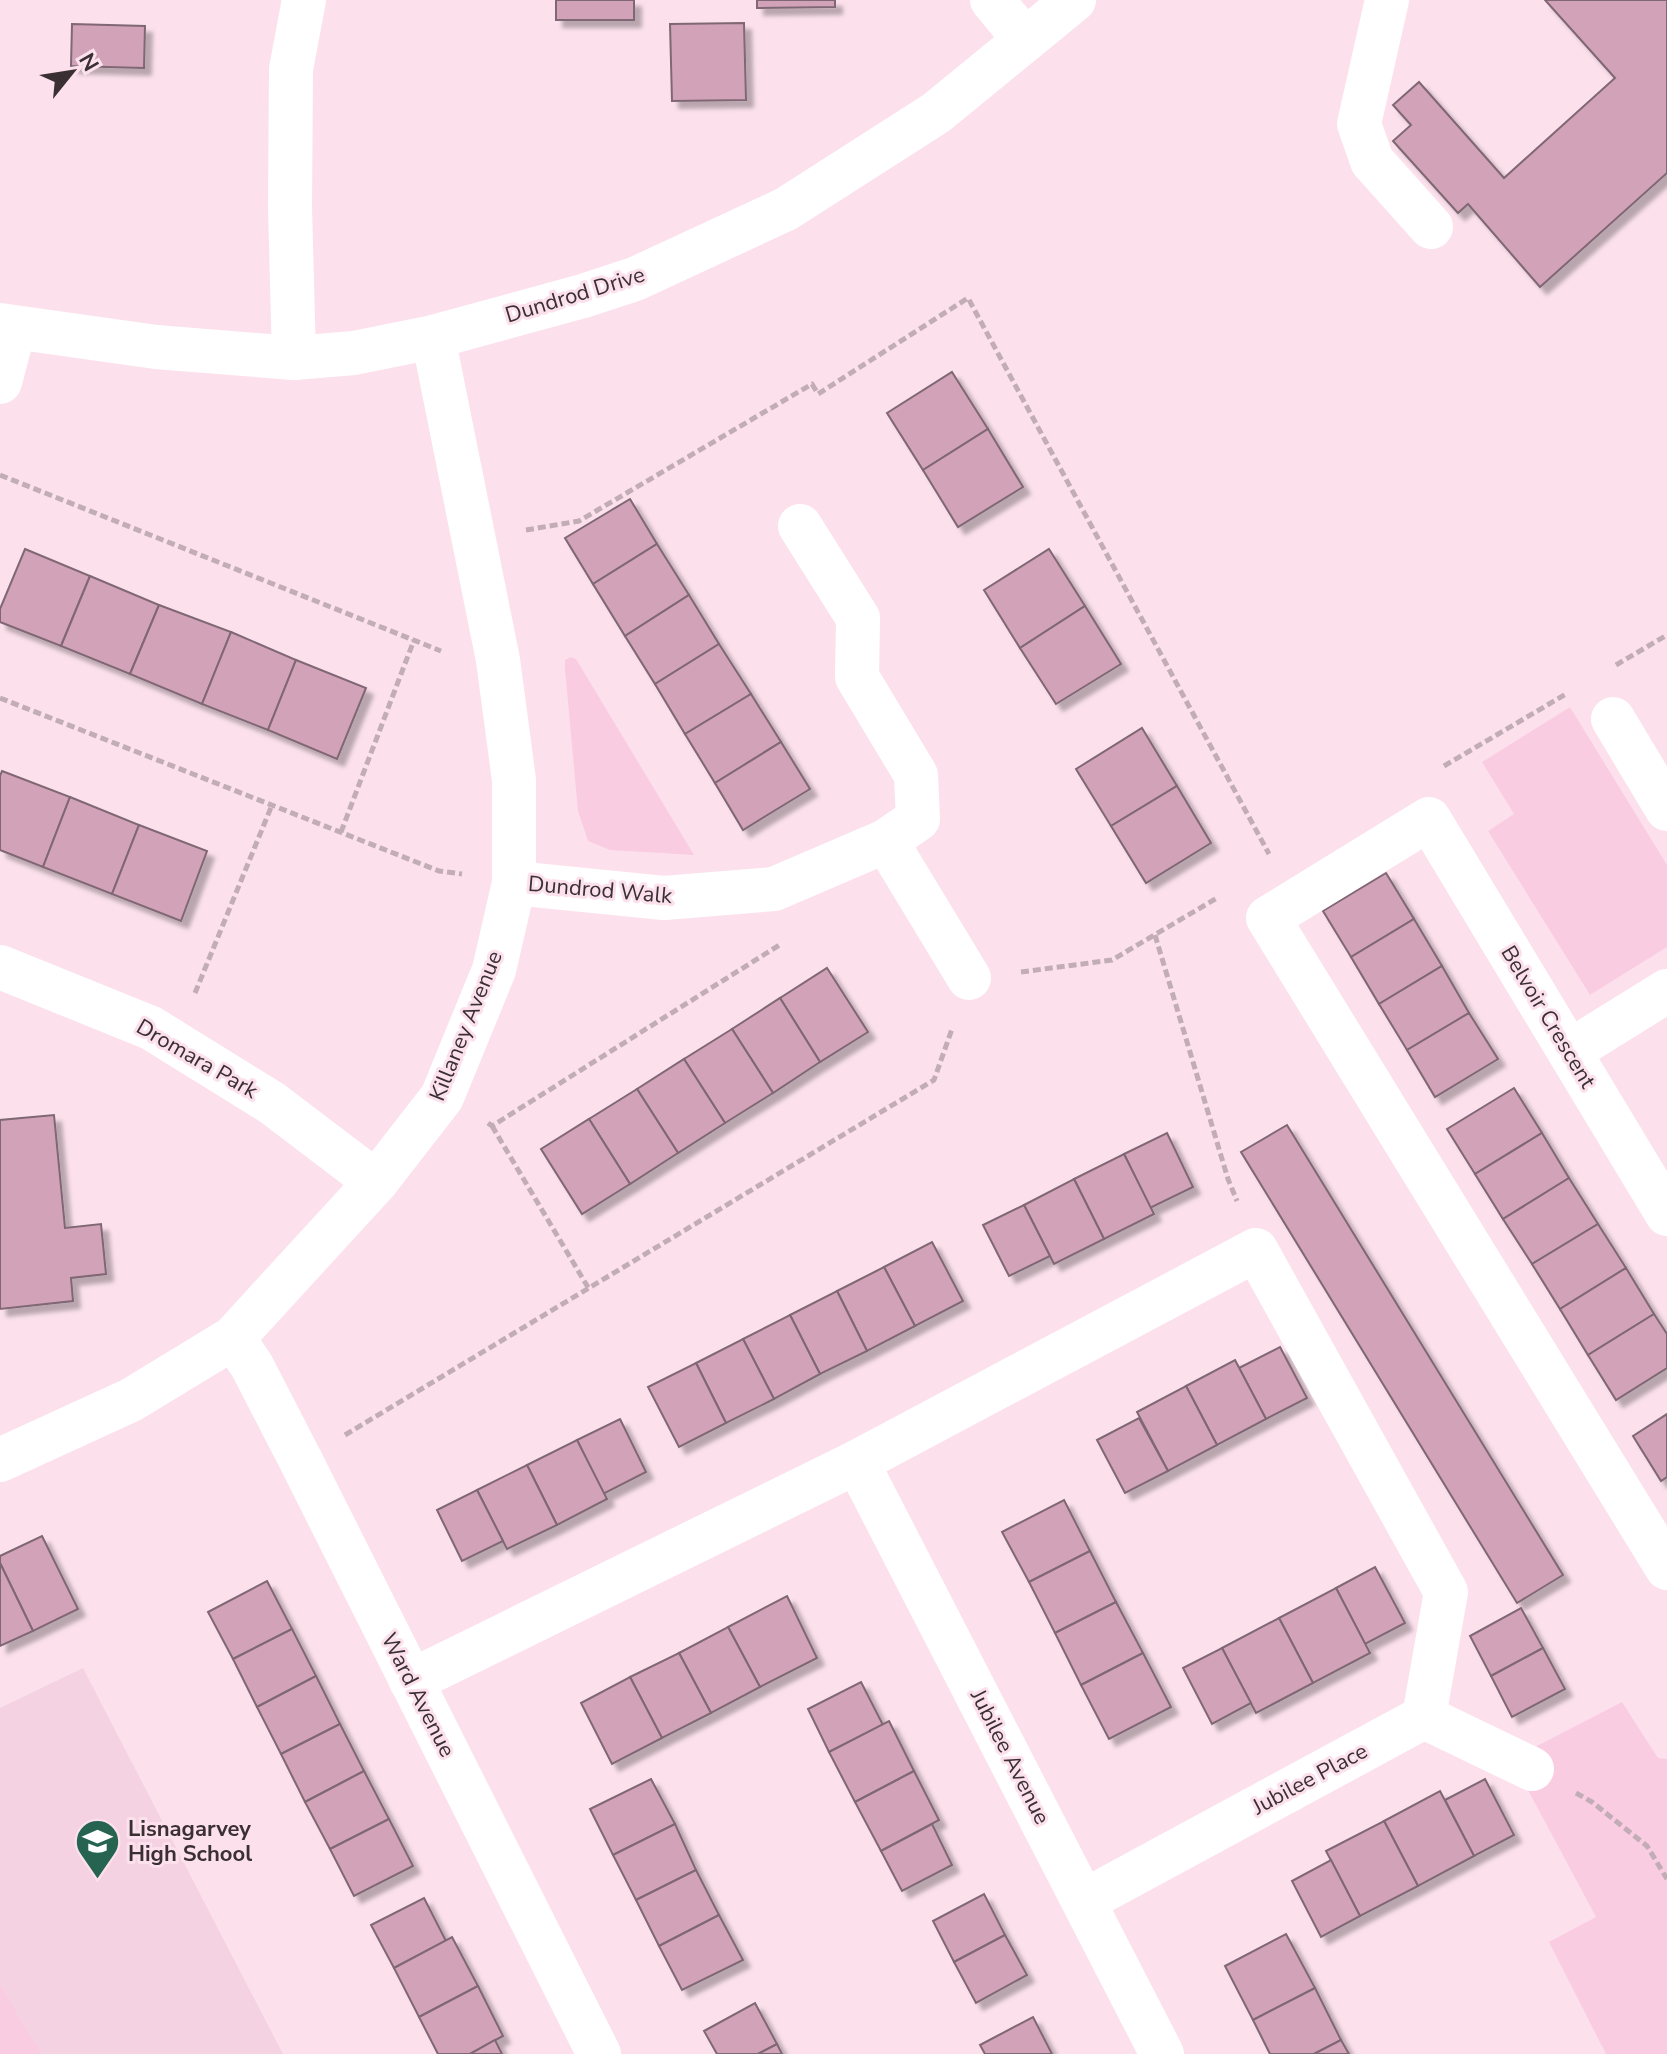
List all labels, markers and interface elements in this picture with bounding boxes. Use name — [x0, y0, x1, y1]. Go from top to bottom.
north arrow — [32, 32, 112, 112]
text: N — [71, 48, 106, 77]
street label: Dundrod Drive — [501, 260, 649, 330]
street label: Dundrod Walk — [527, 869, 674, 911]
street label: Belvoir Crescent — [1494, 940, 1603, 1094]
street label: Killaney Avenue — [422, 946, 510, 1106]
street label: Dromara Park — [131, 1012, 264, 1106]
street label: Ward Avenue — [374, 1628, 462, 1762]
street label: Jubilee Avenue — [963, 1683, 1057, 1830]
street label: Jubilee Place — [1246, 1736, 1373, 1822]
place label: Lisnagarvey High School — [128, 1814, 252, 1869]
school or university icon: Lisnagarvey High School — [73, 1818, 121, 1881]

